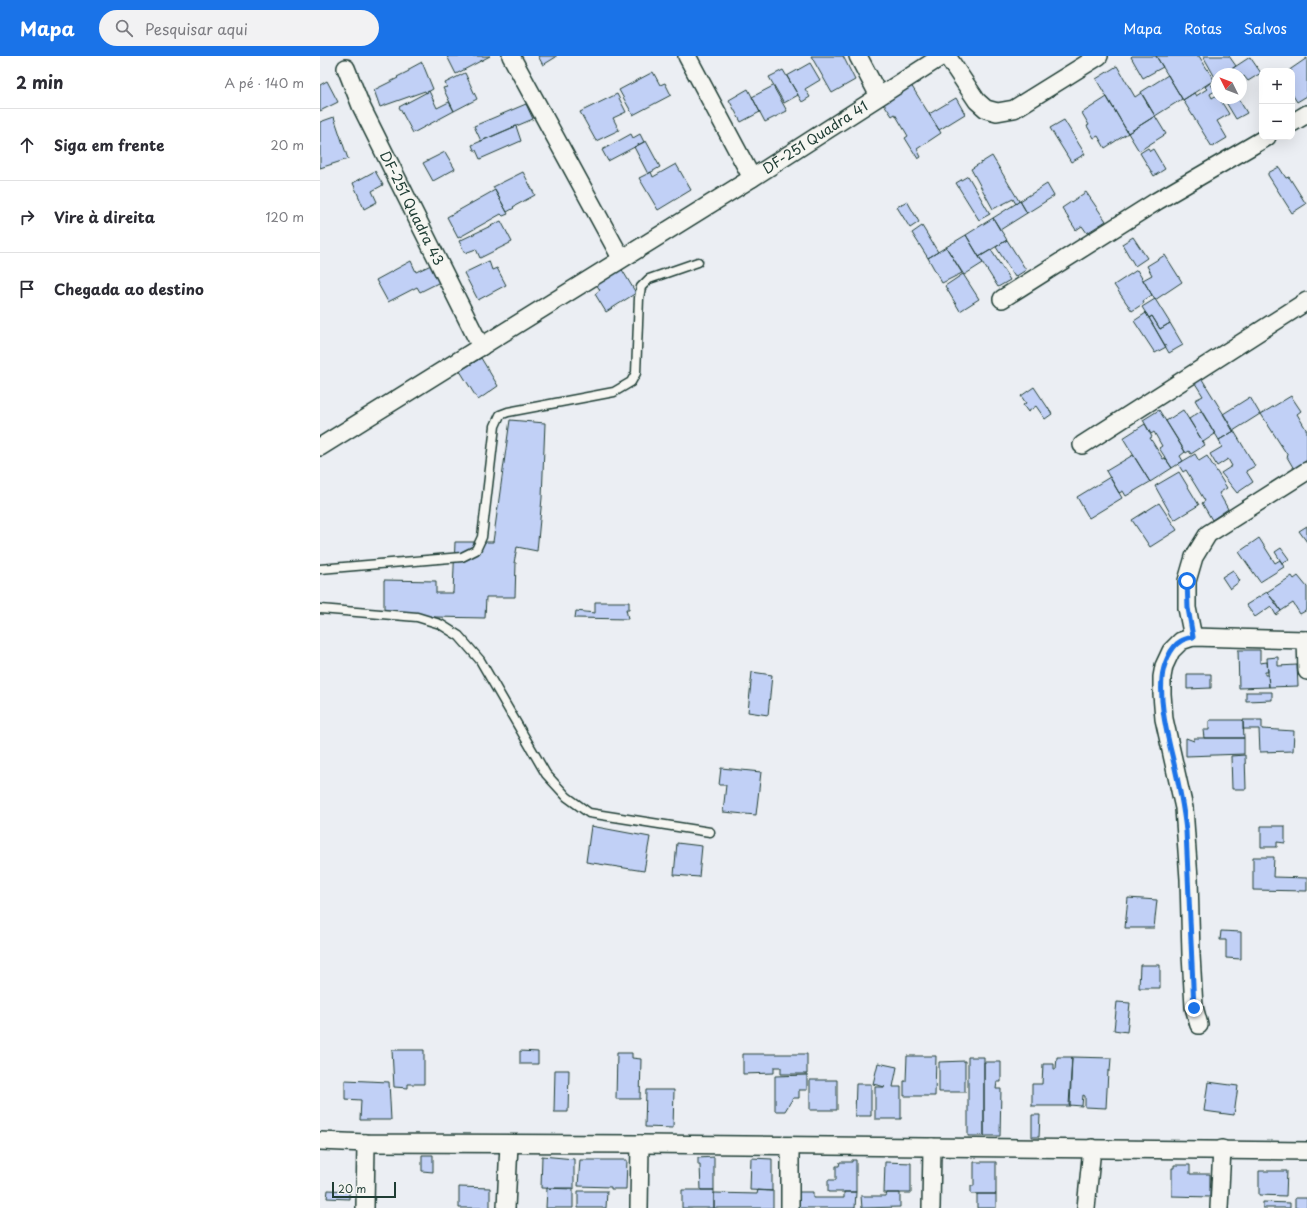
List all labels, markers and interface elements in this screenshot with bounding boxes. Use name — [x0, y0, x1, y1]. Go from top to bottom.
search box — [99, 10, 379, 46]
text: Mapa — [20, 14, 75, 42]
icon: search — [113, 17, 135, 39]
text: Pesquisar aqui — [145, 17, 248, 40]
text: Mapa — [1123, 18, 1162, 39]
text: Rotas — [1184, 18, 1222, 39]
text: Salvos — [1244, 18, 1287, 39]
north arrow — [1211, 68, 1247, 104]
map controls — [1259, 68, 1295, 140]
button: + — [1259, 68, 1295, 104]
text: 2 min — [16, 69, 63, 95]
text: A pé · 140 m — [224, 73, 304, 92]
street label: DF-251 Quadra 41 — [758, 95, 872, 179]
button: − — [1259, 104, 1295, 140]
text: Siga em frente — [54, 133, 164, 156]
icon: ahead — [16, 134, 38, 156]
text: 20 m — [270, 135, 304, 154]
street label: DF-251 Quadra 43 — [375, 147, 450, 269]
text: Vire à direita — [54, 205, 155, 228]
icon: right — [16, 206, 38, 228]
text: 120 m — [265, 207, 304, 226]
text: Chegada ao destino — [54, 277, 204, 300]
icon: arrive — [16, 278, 38, 300]
route start — [1178, 572, 1196, 590]
route end — [1185, 999, 1203, 1017]
scale bar — [332, 1180, 396, 1199]
text: 20 m — [338, 1180, 366, 1197]

